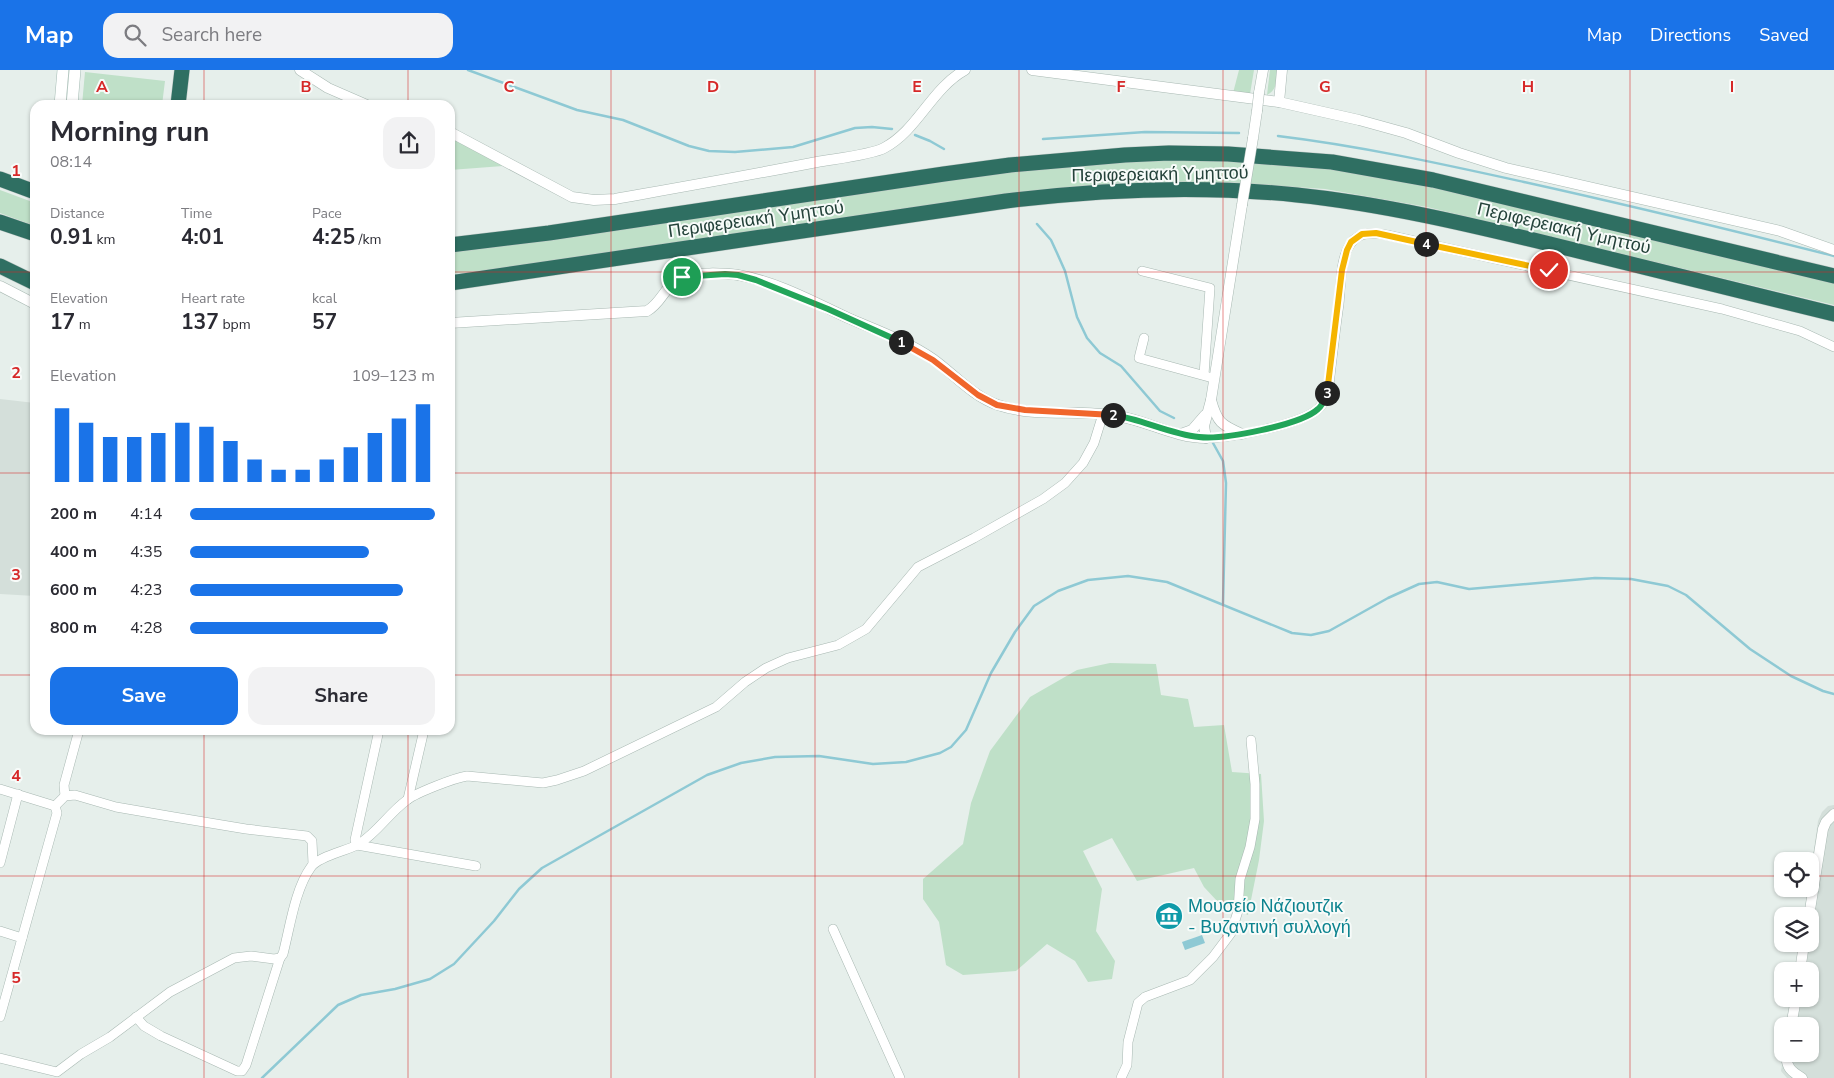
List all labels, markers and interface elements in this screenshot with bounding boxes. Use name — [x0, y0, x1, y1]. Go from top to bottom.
search box — [103, 13, 453, 58]
text: Map — [25, 19, 73, 51]
icon: search — [121, 21, 149, 49]
text: Search here — [161, 22, 262, 48]
text: Map — [1587, 23, 1622, 47]
text: Directions — [1650, 23, 1731, 47]
text: Saved — [1759, 23, 1809, 47]
text: A — [96, 76, 108, 98]
text: B — [300, 76, 312, 98]
text: C — [504, 76, 515, 98]
text: D — [707, 76, 719, 98]
text: E — [912, 76, 922, 98]
text: F — [1117, 76, 1126, 98]
text: G — [1319, 76, 1331, 98]
text: H — [1522, 76, 1534, 98]
text: I — [1730, 76, 1734, 98]
text: Morning run — [50, 113, 209, 151]
button: share — [383, 117, 435, 169]
text: 08:14 — [50, 151, 92, 173]
text: 1 — [11, 160, 21, 182]
street label: Περιφερειακή Υμηττού — [1071, 160, 1249, 188]
street label: Περιφερειακή Υμηττού — [667, 195, 845, 243]
street label: Περιφερειακή Υμηττού — [1475, 196, 1653, 260]
text: Distance — [50, 204, 104, 223]
text: Time — [181, 204, 212, 223]
text: Pace — [312, 204, 342, 223]
text: 0.91 — [50, 223, 93, 251]
text: 4:01 — [181, 223, 224, 251]
text: 4:25 — [312, 223, 355, 251]
text: km — [93, 230, 116, 249]
text: /km — [355, 230, 382, 249]
pin: 4 — [1414, 232, 1438, 256]
text: 4 — [1422, 235, 1431, 254]
pin — [1528, 249, 1570, 291]
pin — [661, 256, 703, 298]
icon: check — [1535, 256, 1563, 284]
icon: arrive — [668, 263, 696, 291]
text: Elevation — [50, 289, 108, 308]
text: Heart rate — [181, 289, 245, 308]
text: kcal — [312, 289, 337, 308]
text: 17 — [50, 308, 75, 336]
text: 137 — [181, 308, 219, 336]
text: 57 — [312, 308, 337, 336]
text: m — [75, 315, 91, 334]
text: bpm — [219, 315, 251, 334]
pin: 1 — [888, 330, 914, 354]
text: 1 — [897, 333, 906, 352]
text: 2 — [11, 362, 21, 384]
text: Elevation — [50, 365, 116, 387]
text: 109–123 m — [352, 365, 435, 387]
pin: 3 — [1314, 380, 1340, 406]
text: 3 — [1323, 384, 1332, 403]
pin: 2 — [1100, 402, 1126, 428]
text: 2 — [1109, 406, 1118, 425]
text: 200 m — [50, 503, 97, 525]
text: 4:14 — [130, 503, 162, 525]
text: 400 m — [50, 541, 97, 563]
text: 4:35 — [130, 541, 162, 563]
text: 3 — [11, 564, 21, 586]
text: 600 m — [50, 579, 97, 601]
text: 4:23 — [130, 579, 162, 601]
text: 800 m — [50, 617, 97, 639]
text: 4:28 — [130, 617, 162, 639]
button: Save — [50, 667, 238, 725]
button: Share — [248, 667, 435, 725]
text: 4 — [11, 765, 21, 787]
map controls — [1774, 852, 1819, 1062]
button: locate — [1774, 852, 1819, 897]
place label: Μουσείο Νάζιουτζικ - Βυζαντινή συλλογή — [1188, 894, 1351, 939]
museum icon: Μουσείο Νάζιουτζικ - Βυζαντινή συλλογή — [1154, 901, 1184, 931]
button: layers — [1774, 907, 1819, 952]
button: + — [1774, 962, 1819, 1007]
text: 5 — [11, 967, 21, 989]
button: − — [1774, 1017, 1819, 1062]

